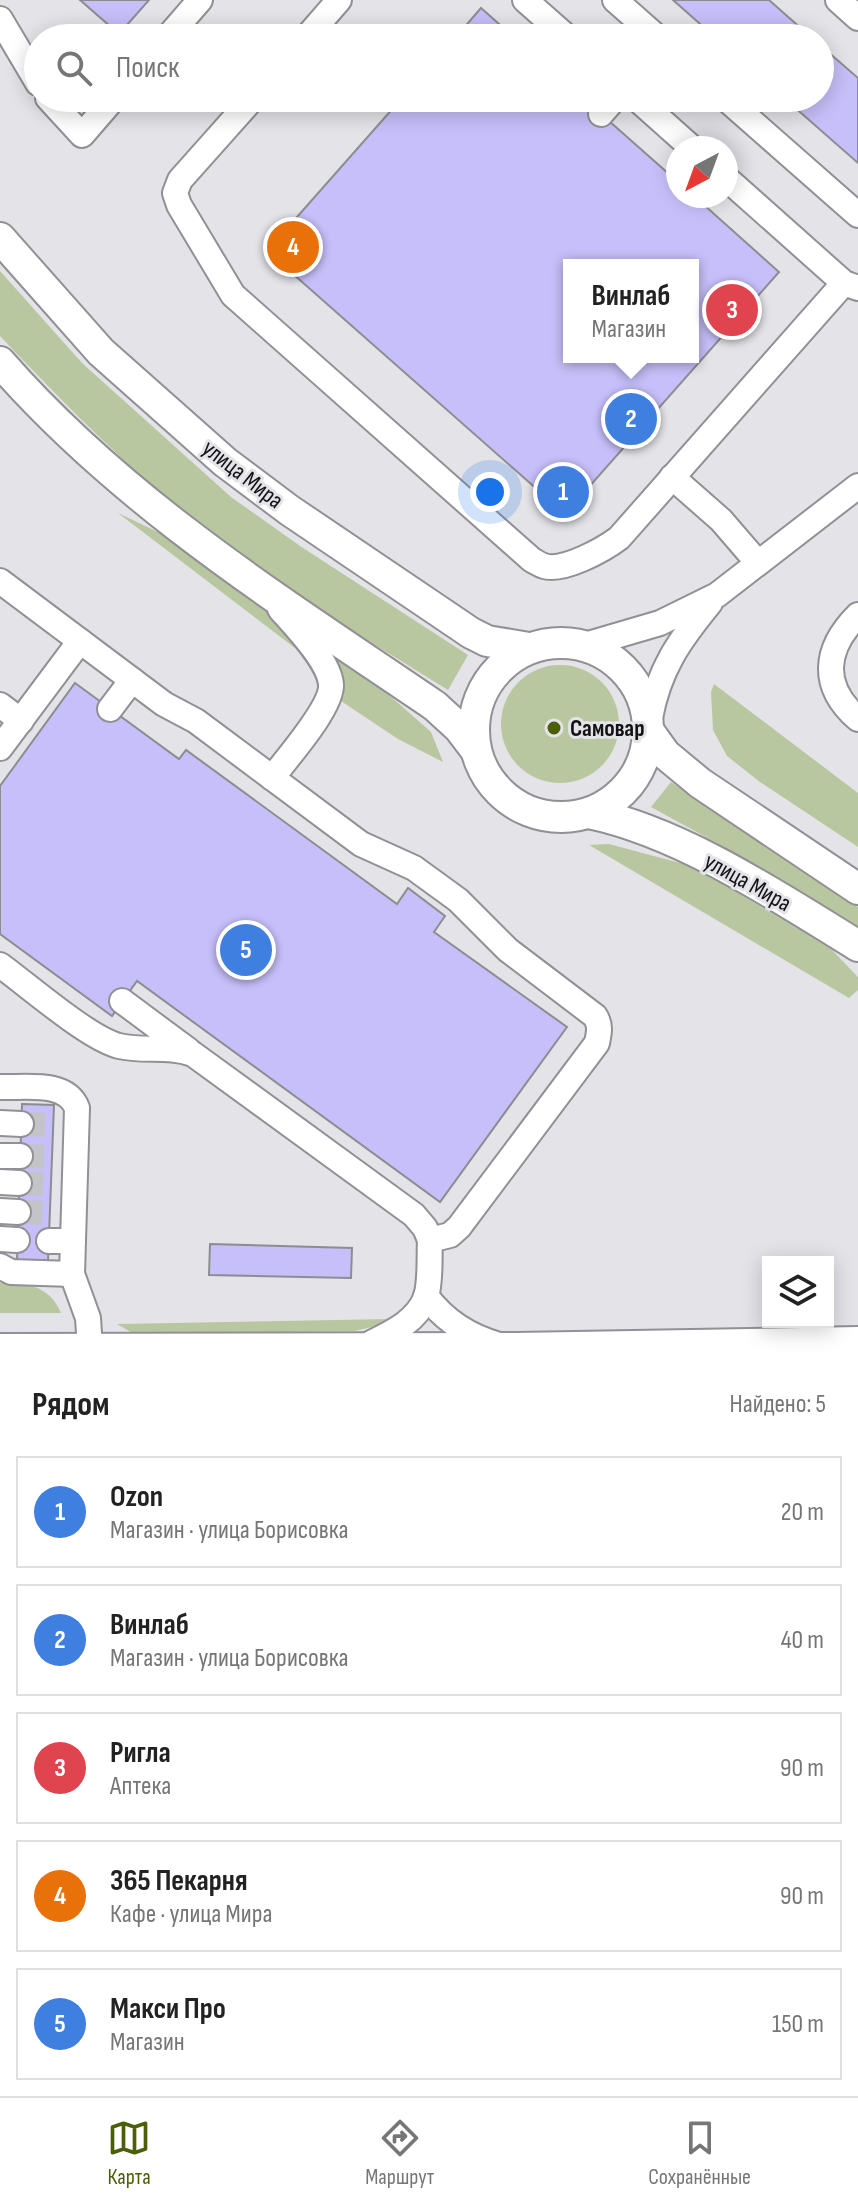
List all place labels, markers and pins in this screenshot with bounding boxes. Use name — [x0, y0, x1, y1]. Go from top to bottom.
pin: 4 — [267, 217, 319, 277]
pin: 3 — [706, 280, 758, 340]
pin: 2 — [605, 389, 657, 449]
pin: 1 — [537, 462, 589, 522]
place label: Самовар — [570, 714, 645, 743]
marker: Самовар — [545, 719, 563, 737]
pin: 5 — [220, 920, 272, 980]

